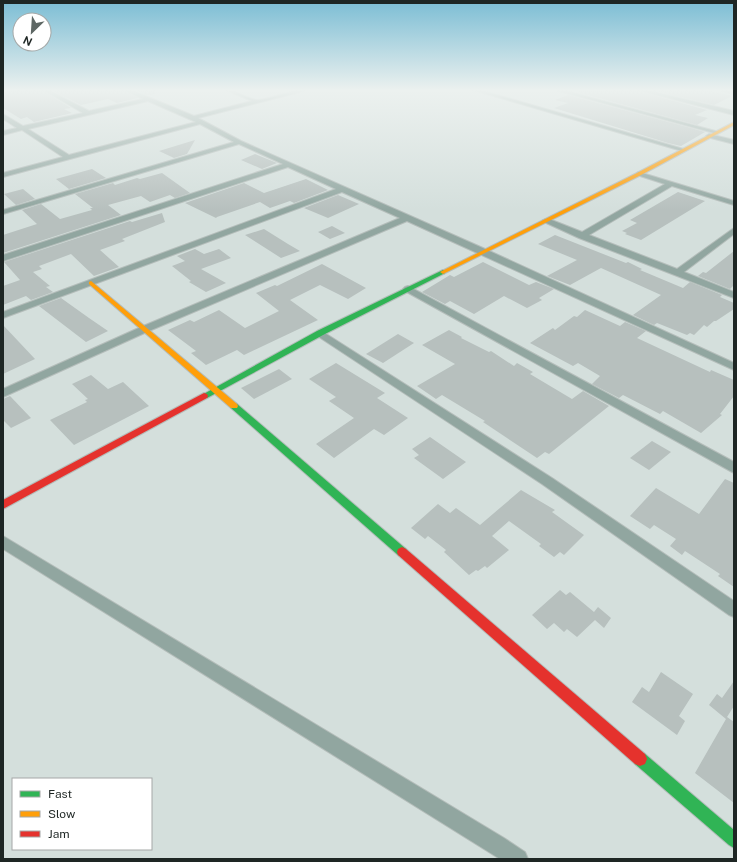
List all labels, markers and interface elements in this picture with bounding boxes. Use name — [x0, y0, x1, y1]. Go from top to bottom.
north arrow — [12, 12, 52, 52]
text: N — [21, 34, 34, 48]
legend — [12, 778, 152, 850]
text: Fast — [48, 787, 73, 801]
text: Slow — [48, 807, 76, 821]
text: Jam — [48, 827, 70, 841]

